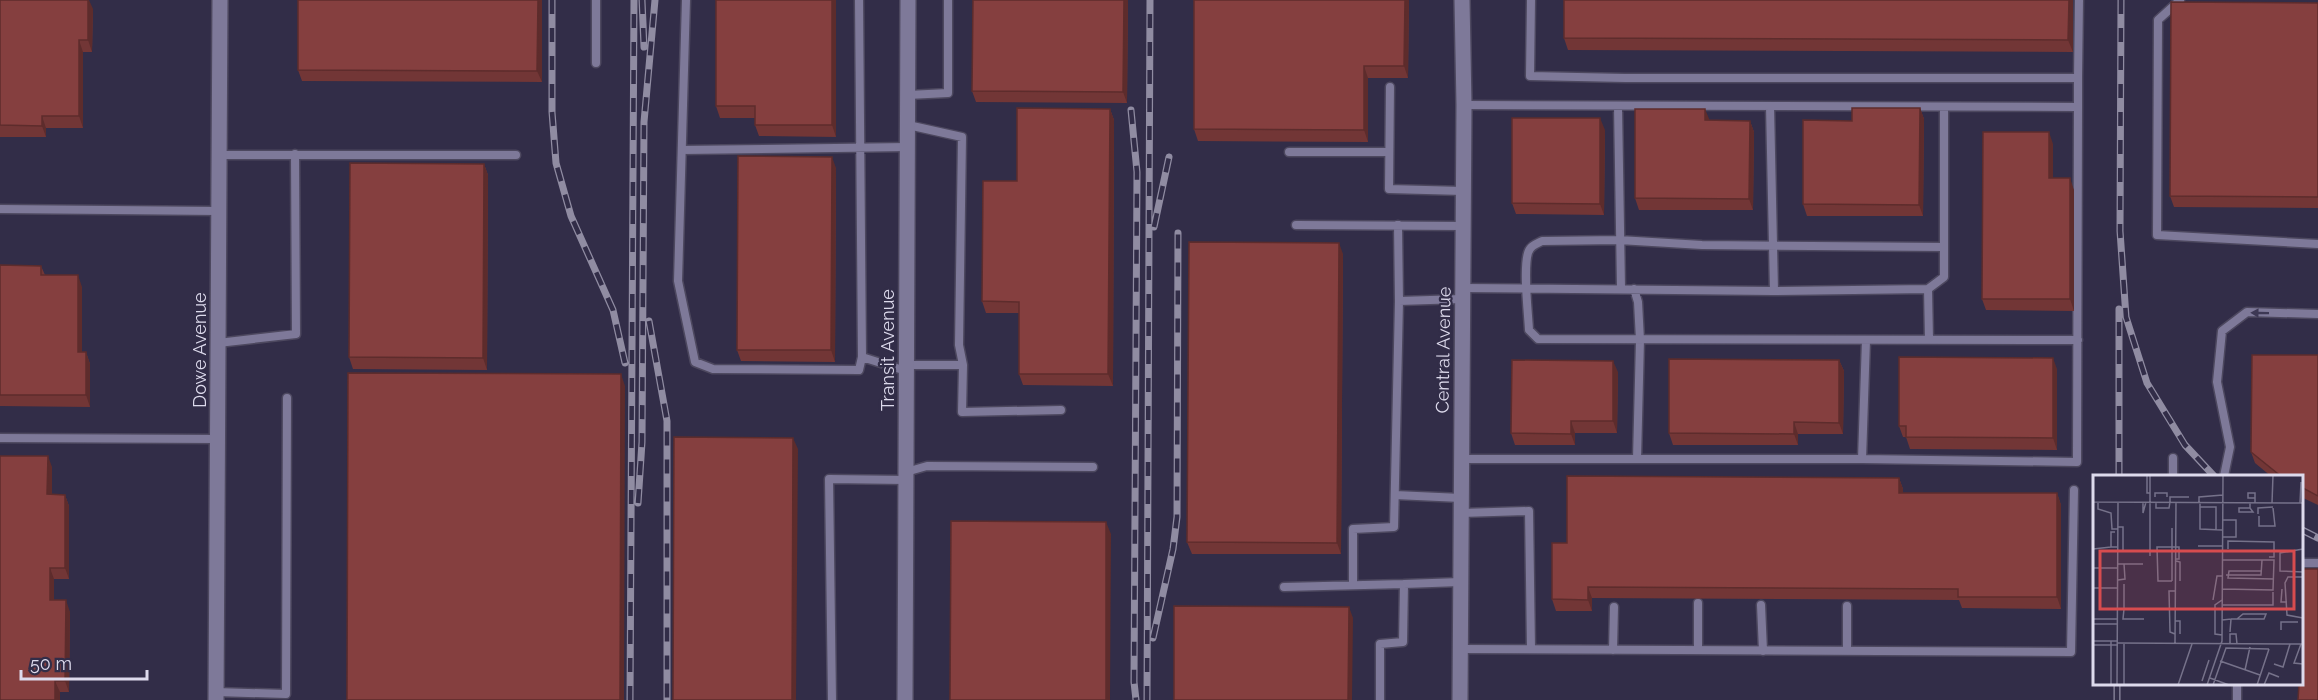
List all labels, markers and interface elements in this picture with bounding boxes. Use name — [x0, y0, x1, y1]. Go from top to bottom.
street label: Central Avenue — [1431, 286, 1455, 414]
street label: Transit Avenue — [877, 289, 898, 411]
street label: Dowe Avenue — [189, 292, 210, 408]
one-way arrow — [2250, 308, 2269, 317]
inset map — [2093, 475, 2303, 685]
scale bar — [21, 643, 147, 681]
text: 50 m — [30, 653, 72, 674]

